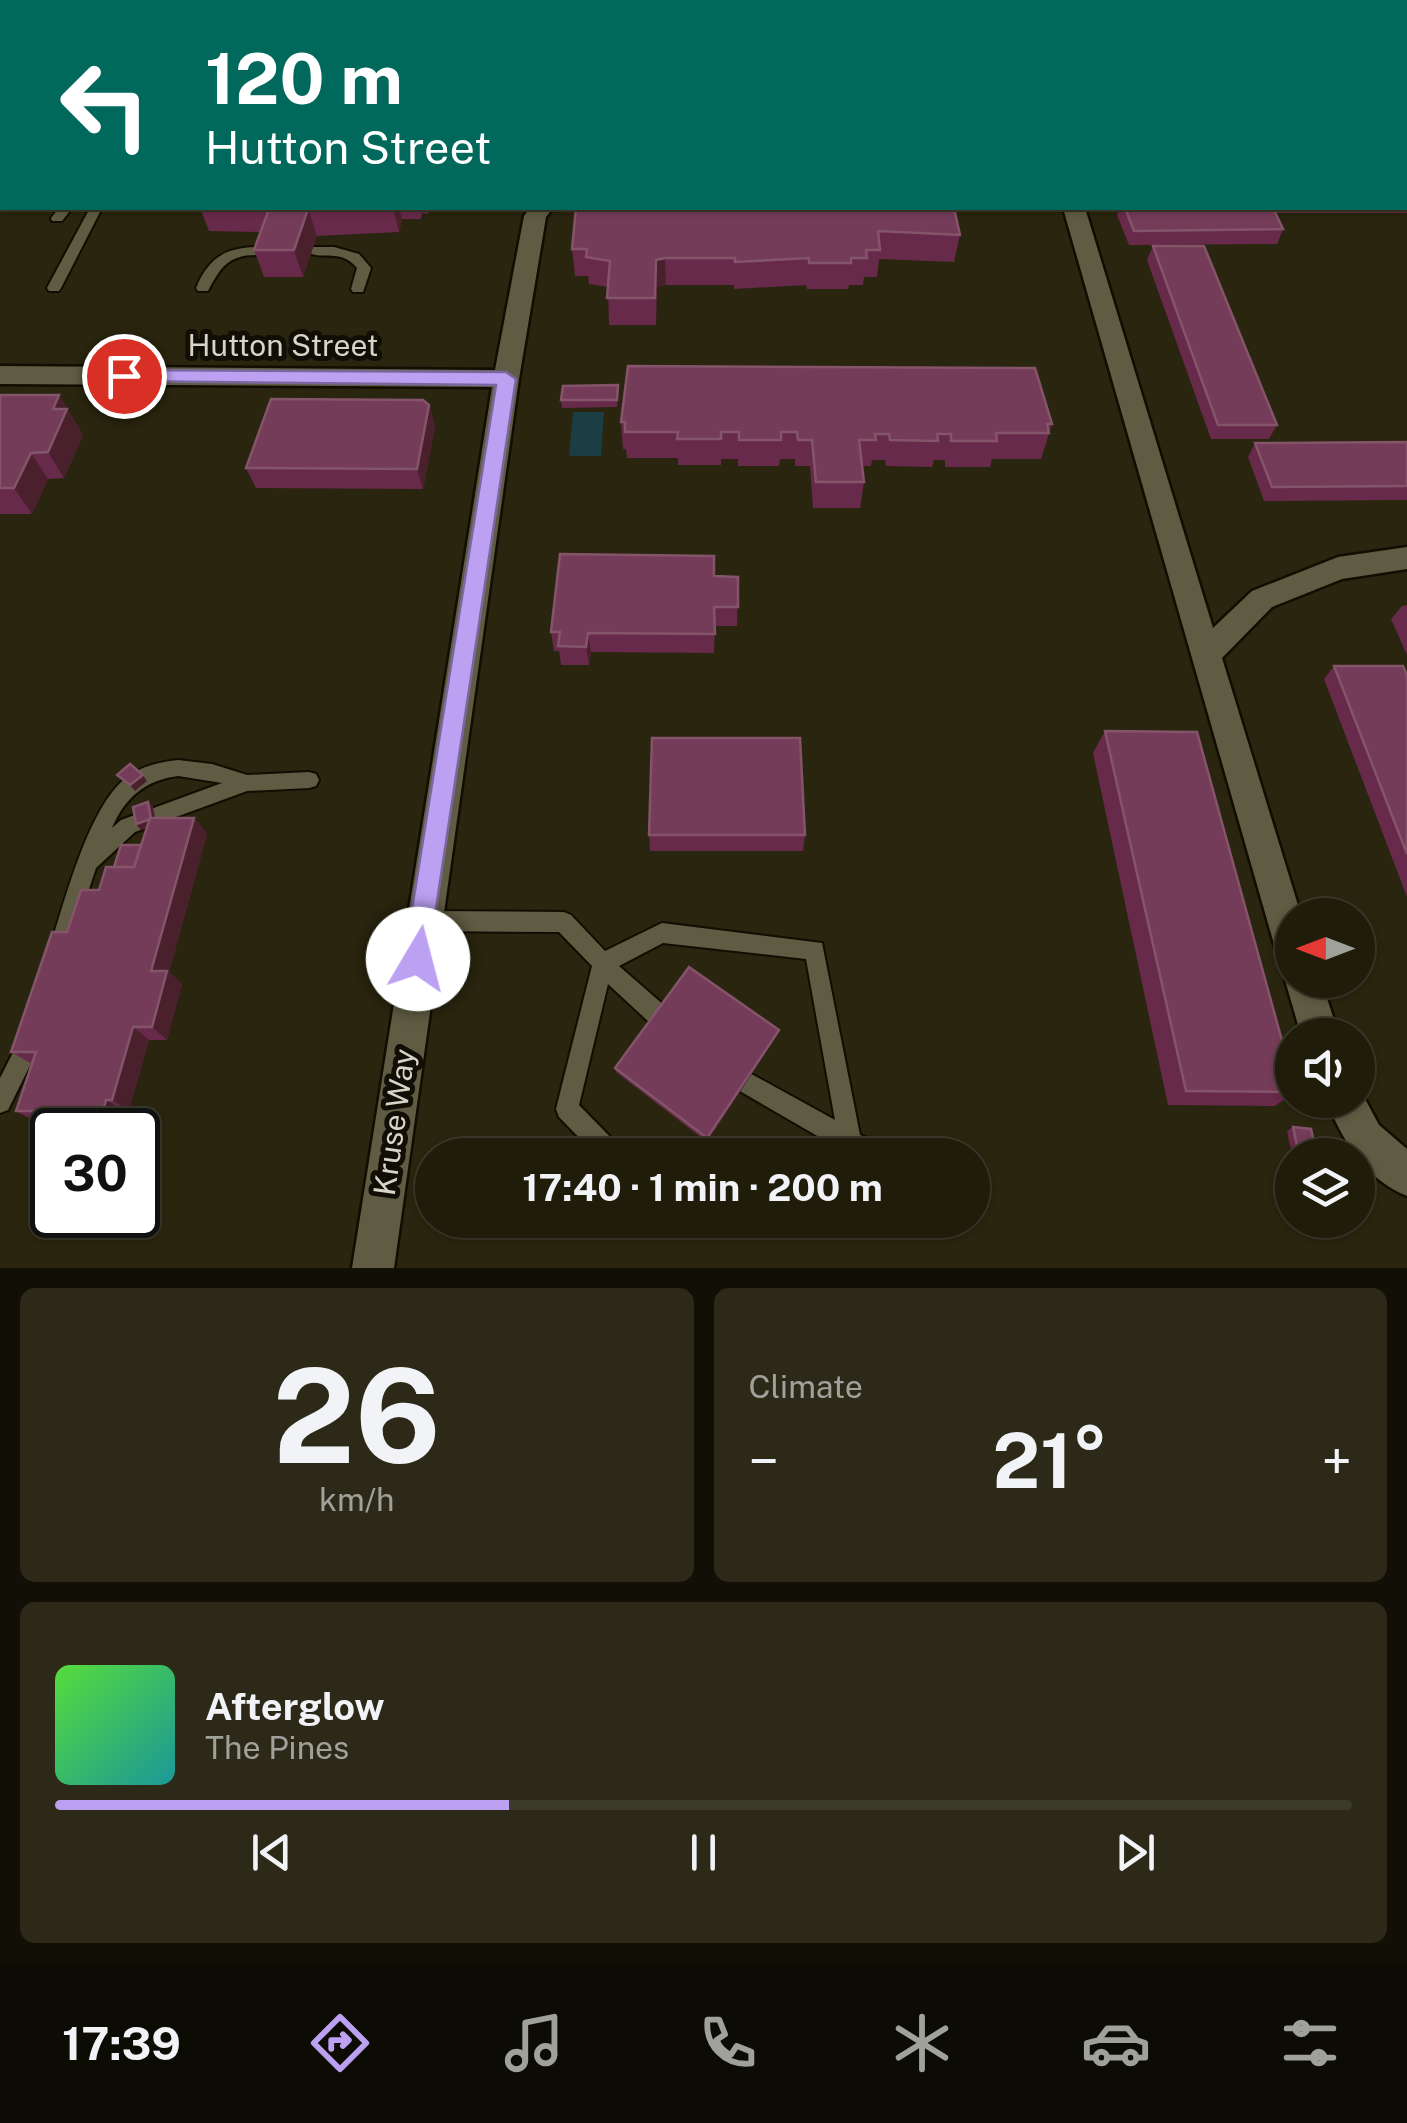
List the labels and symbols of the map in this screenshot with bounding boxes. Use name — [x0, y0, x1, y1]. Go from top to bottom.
street label: Hutton Street — [187, 327, 379, 363]
pin — [82, 334, 167, 419]
north arrow — [1275, 898, 1375, 998]
position arrow — [366, 907, 470, 1011]
street label: Kruse Way — [366, 1046, 422, 1198]
speed limit sign: 30 — [30, 1108, 160, 1238]

